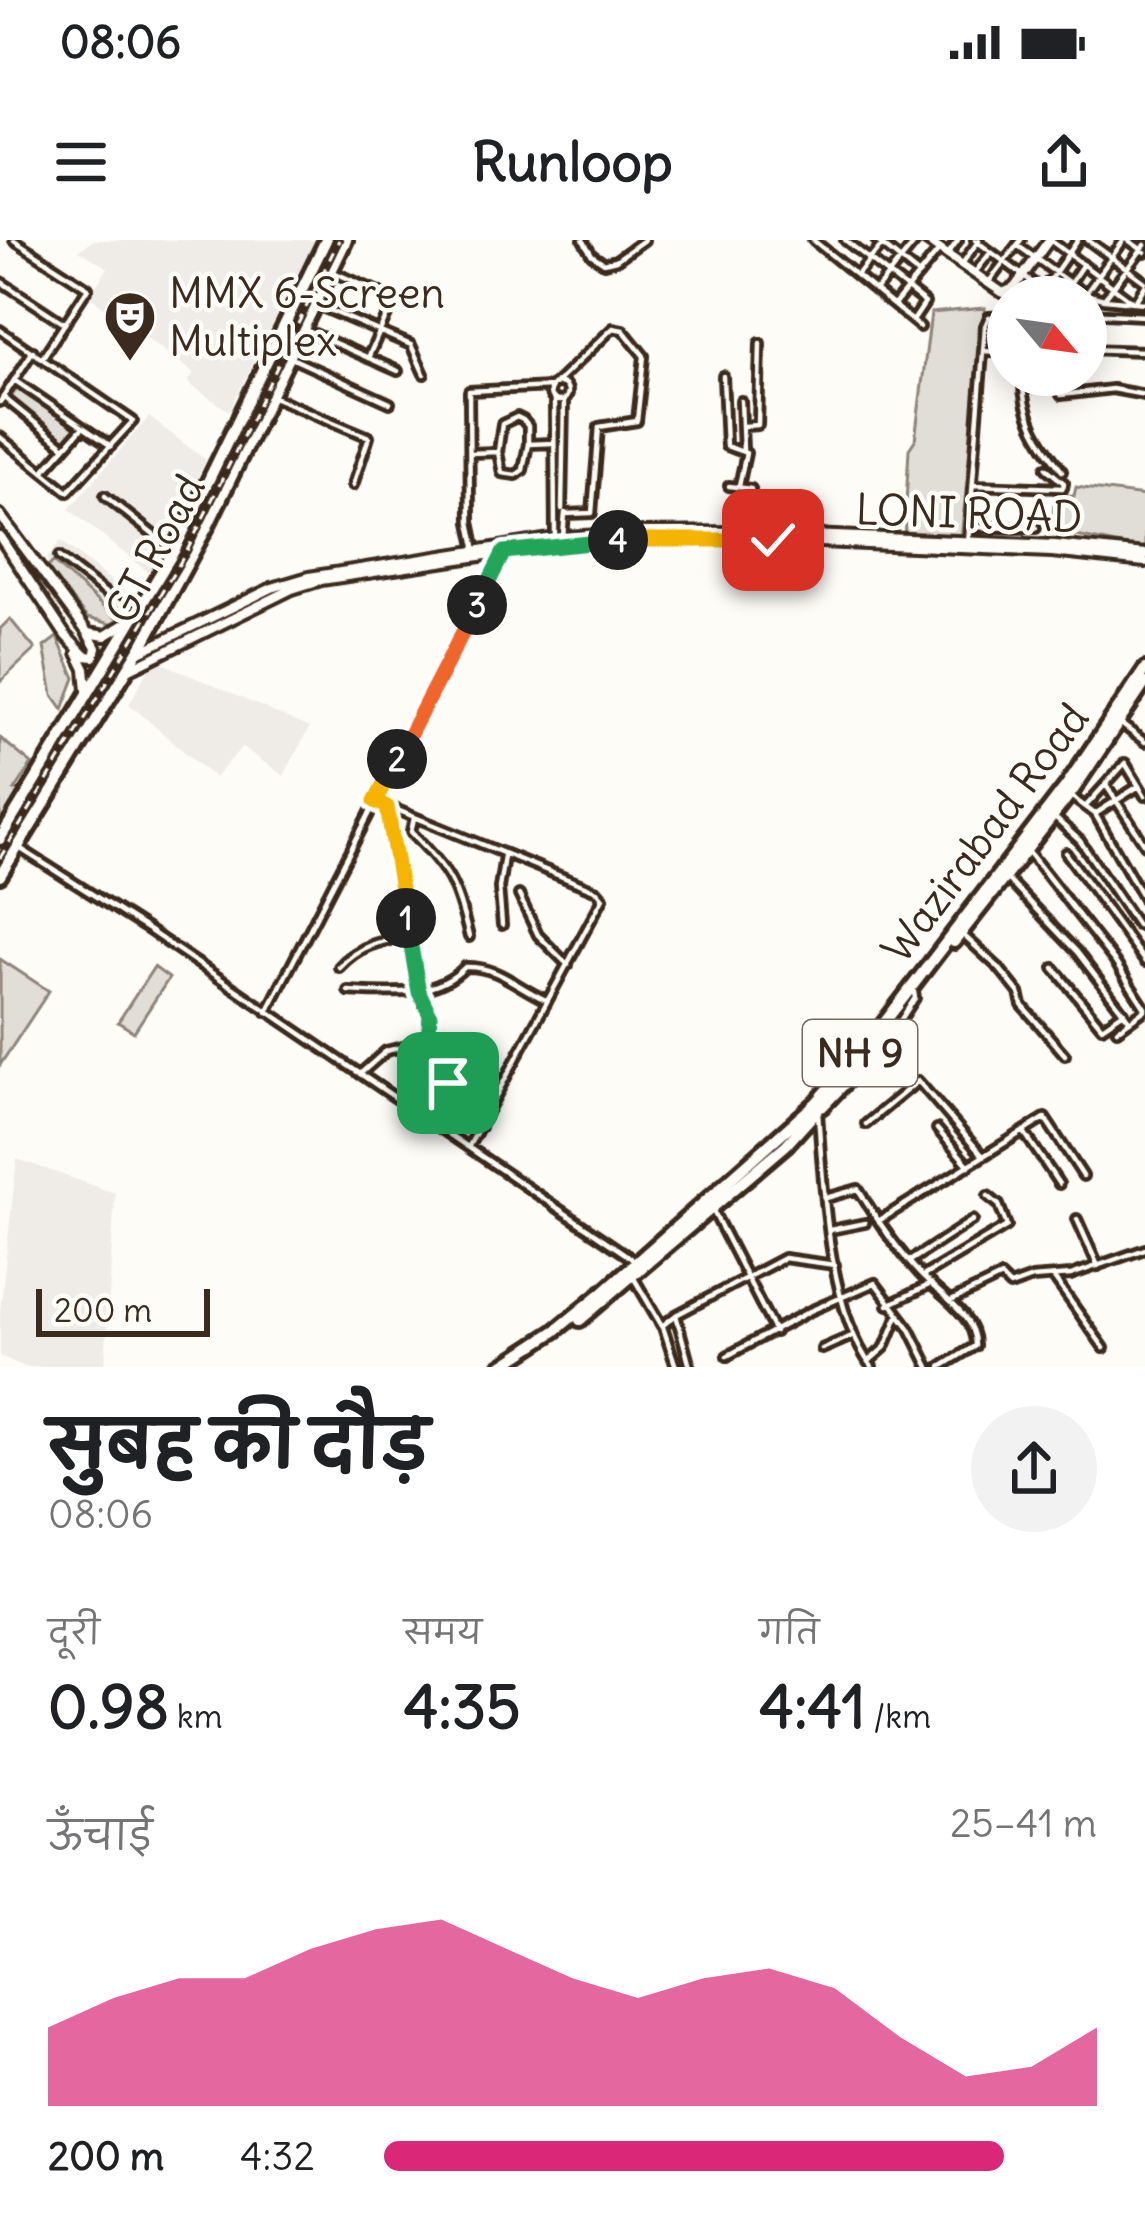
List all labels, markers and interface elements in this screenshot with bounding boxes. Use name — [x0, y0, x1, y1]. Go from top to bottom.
text: 08:06 — [60, 14, 181, 70]
text: Runloop — [472, 128, 673, 196]
icon: menu — [48, 129, 114, 195]
icon: share — [1031, 129, 1097, 195]
place label: MMX 6-Screen Multiplex — [169, 267, 445, 367]
north arrow — [987, 276, 1107, 396]
map controls — [987, 276, 1107, 396]
theatre icon: MMX 6-Screen Multiplex — [102, 289, 158, 363]
street label: GT Road — [94, 466, 216, 632]
street label: LONI ROAD — [855, 483, 1083, 543]
pin — [722, 489, 824, 591]
icon: check — [740, 507, 806, 573]
pin: 4 — [588, 510, 648, 570]
text: 4 — [608, 519, 628, 561]
pin: 3 — [447, 575, 507, 635]
text: 3 — [468, 584, 486, 626]
street label: Wazirabad Road — [871, 693, 1099, 973]
pin: 2 — [367, 729, 427, 789]
text: 2 — [388, 738, 406, 780]
pin: 1 — [376, 888, 436, 948]
text: 1 — [399, 897, 413, 939]
road number: NH 9 — [803, 1020, 917, 1086]
pin — [397, 1032, 499, 1134]
icon: arrive — [415, 1050, 481, 1116]
scale bar — [36, 1283, 210, 1336]
text: 200 m — [54, 1289, 152, 1331]
text: सुबह की दौड़ — [48, 1403, 429, 1486]
button: share — [971, 1406, 1097, 1532]
text: 08:06 — [48, 1490, 153, 1539]
text: दूरी — [48, 1611, 100, 1653]
text: समय — [404, 1611, 482, 1653]
text: गति — [759, 1611, 819, 1653]
text: 0.98 — [48, 1669, 169, 1744]
text: 4:35 — [404, 1669, 520, 1744]
text: 4:41 — [759, 1669, 865, 1744]
text: km — [169, 1695, 223, 1737]
text: /km — [865, 1695, 931, 1737]
text: 25–41 m — [950, 1799, 1097, 1848]
text: ऊँचाई — [48, 1811, 153, 1860]
text: 200 m — [48, 2132, 164, 2181]
text: 4:32 — [240, 2132, 315, 2181]

